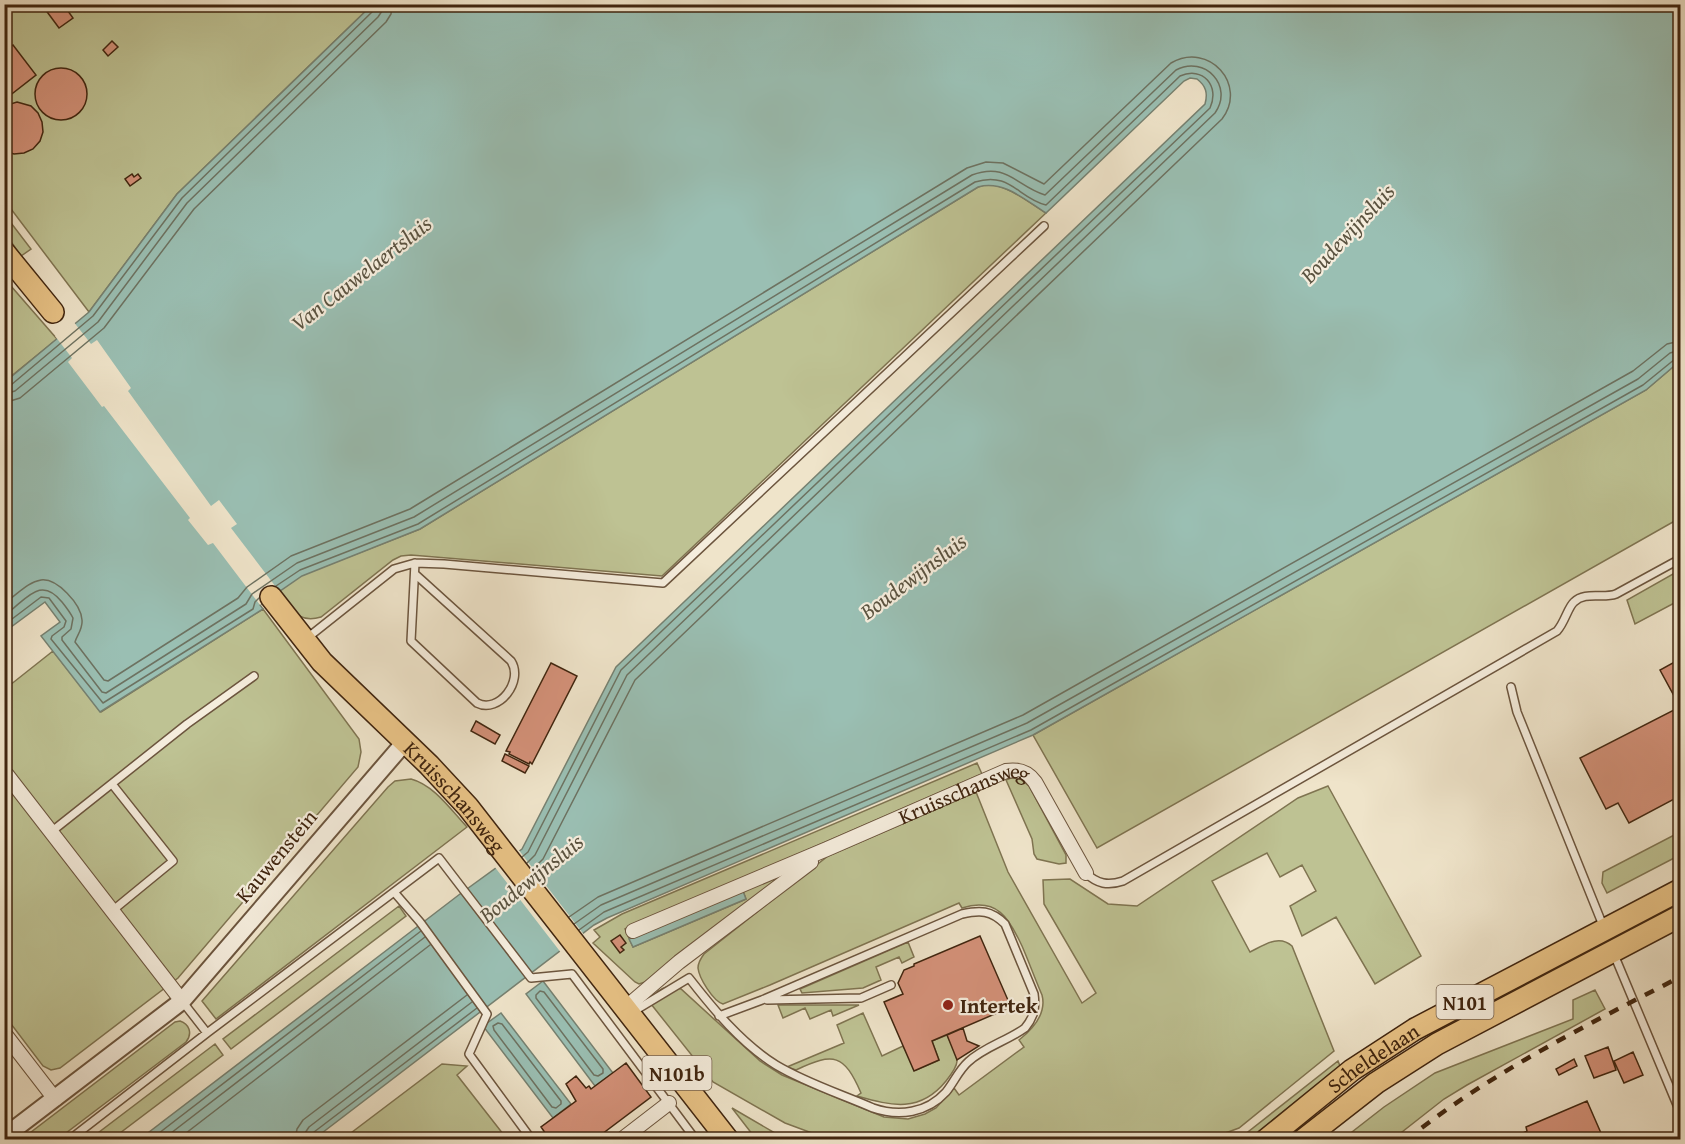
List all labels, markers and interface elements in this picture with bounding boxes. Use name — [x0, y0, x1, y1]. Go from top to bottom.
water label: Boudewijnsluis — [1292, 176, 1402, 291]
water label: Van Cauwelaertsluis — [284, 208, 438, 338]
water label: Boudewijnsluis — [852, 525, 973, 627]
street label: Kruisschansweg — [397, 733, 514, 859]
street label: Kruisschansweg — [893, 755, 1037, 832]
street label: Kauwenstein — [228, 803, 324, 909]
water label: Boudewijnsluis — [471, 826, 590, 931]
road number: N101 — [1436, 985, 1494, 1019]
place label: Intertek — [960, 990, 1039, 1021]
marker: Intertek — [941, 998, 955, 1012]
street label: Scheldelaan — [1320, 1015, 1425, 1100]
road number: N101b — [642, 1056, 712, 1090]

